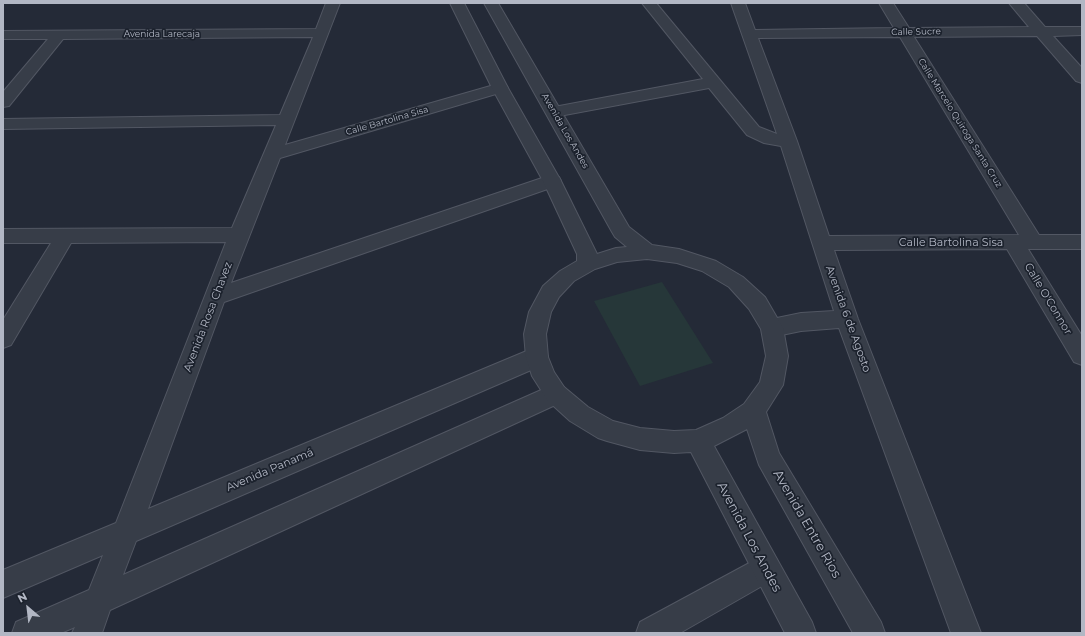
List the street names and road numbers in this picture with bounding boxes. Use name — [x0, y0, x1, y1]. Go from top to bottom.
street label: Calle Sucre — [891, 26, 941, 38]
street label: Avenida Larecaja — [124, 29, 200, 39]
street label: Calle Marcelo Quiroga Santa Cruz — [916, 56, 1004, 190]
street label: Avenida Los Andes — [539, 92, 591, 170]
street label: Calle Bartolina Sisa — [344, 104, 430, 138]
street label: Calle Bartolina Sisa — [899, 236, 1003, 250]
street label: Avenida Rosa Chavez — [181, 260, 235, 374]
street label: Calle O'Connor — [1021, 261, 1075, 337]
street label: Avenida 6 de Agosto — [823, 264, 873, 374]
street label: Avenida Panamá — [224, 446, 316, 494]
street label: Avenida Entre Rios — [770, 467, 844, 581]
street label: Avenida Los Andes — [713, 479, 785, 595]

